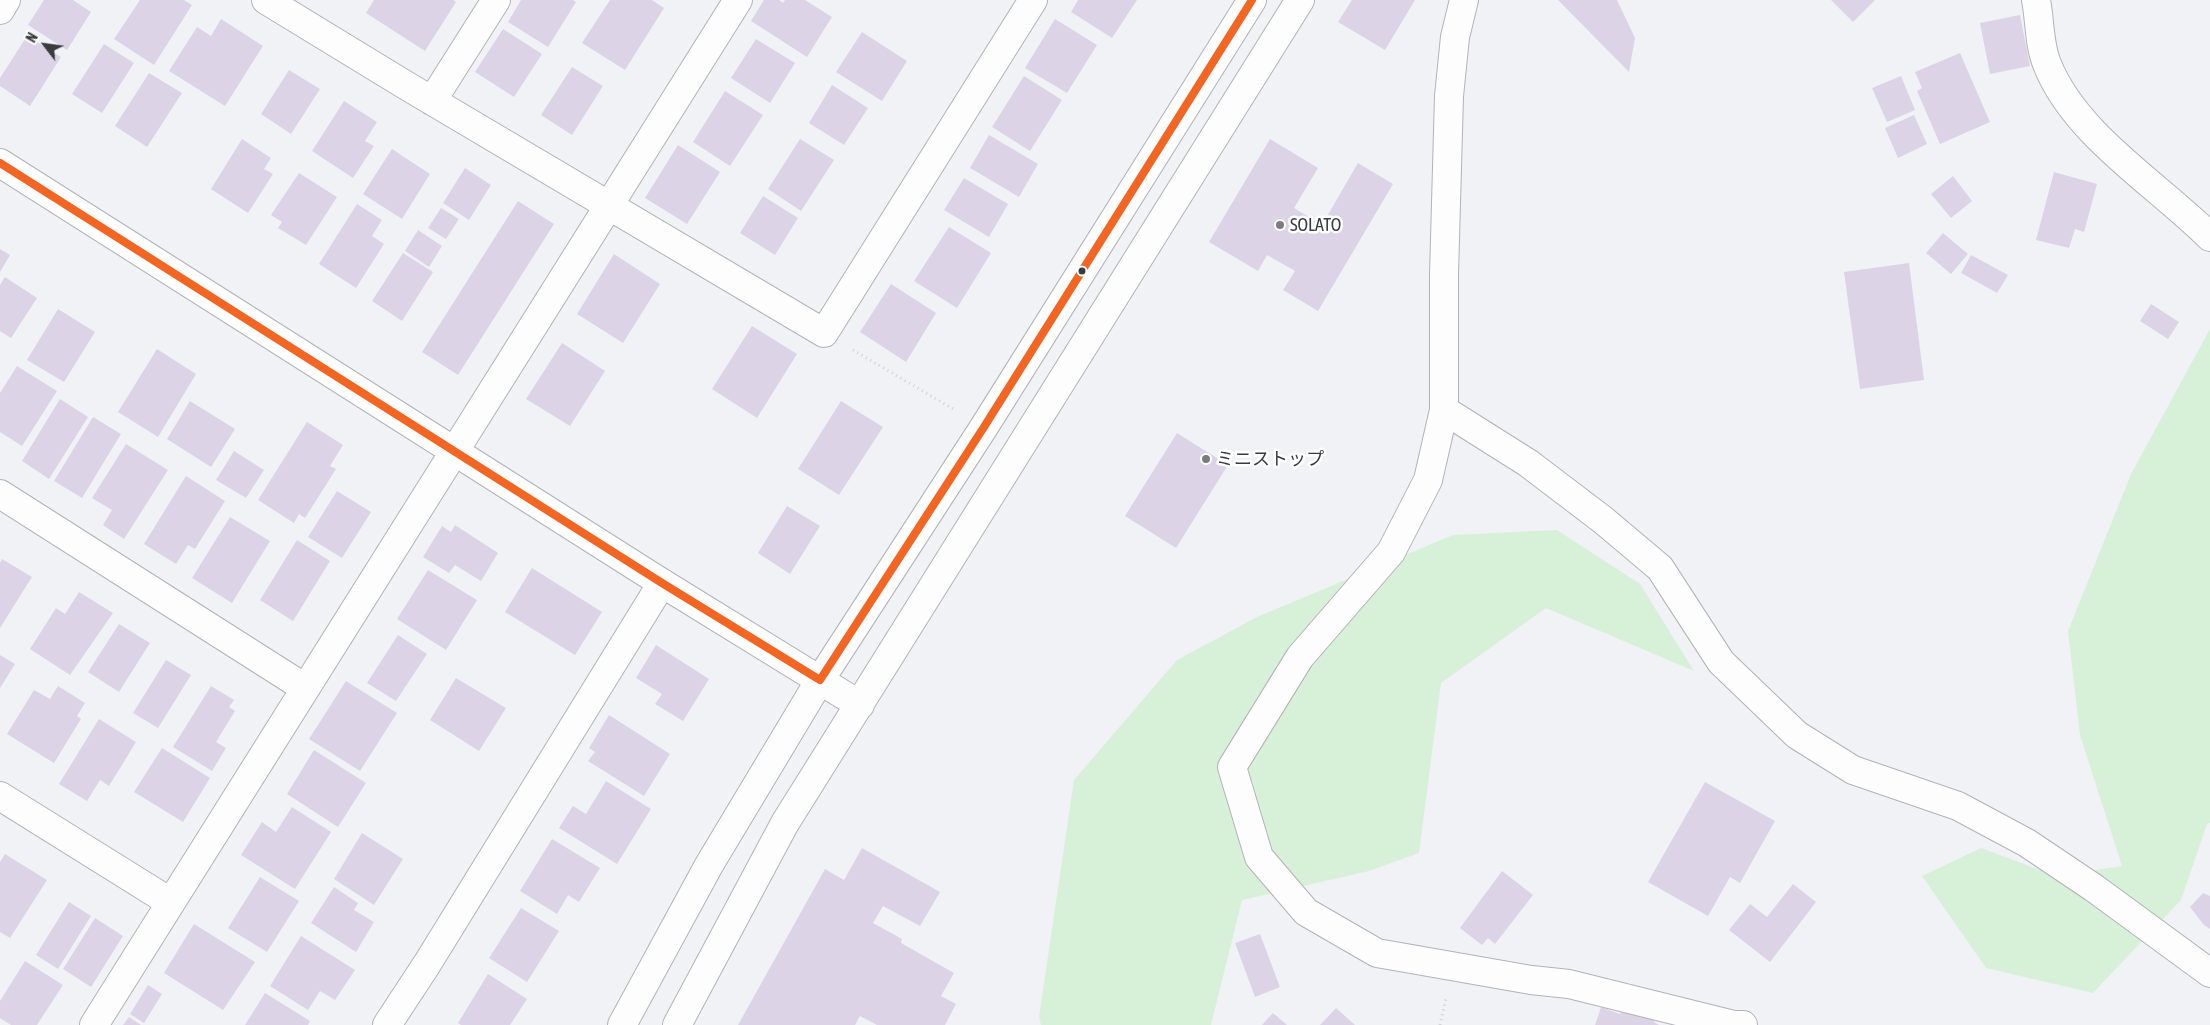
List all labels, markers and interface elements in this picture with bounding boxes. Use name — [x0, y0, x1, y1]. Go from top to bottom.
north arrow — [20, 20, 70, 70]
text: N — [23, 30, 41, 45]
place label: SOLATO — [1290, 214, 1341, 236]
marker: SOLATO — [1274, 219, 1286, 231]
unlabelled marker — [1077, 266, 1087, 276]
place label: ミニストップ — [1216, 448, 1324, 470]
marker: ミニストップ — [1200, 453, 1212, 465]

